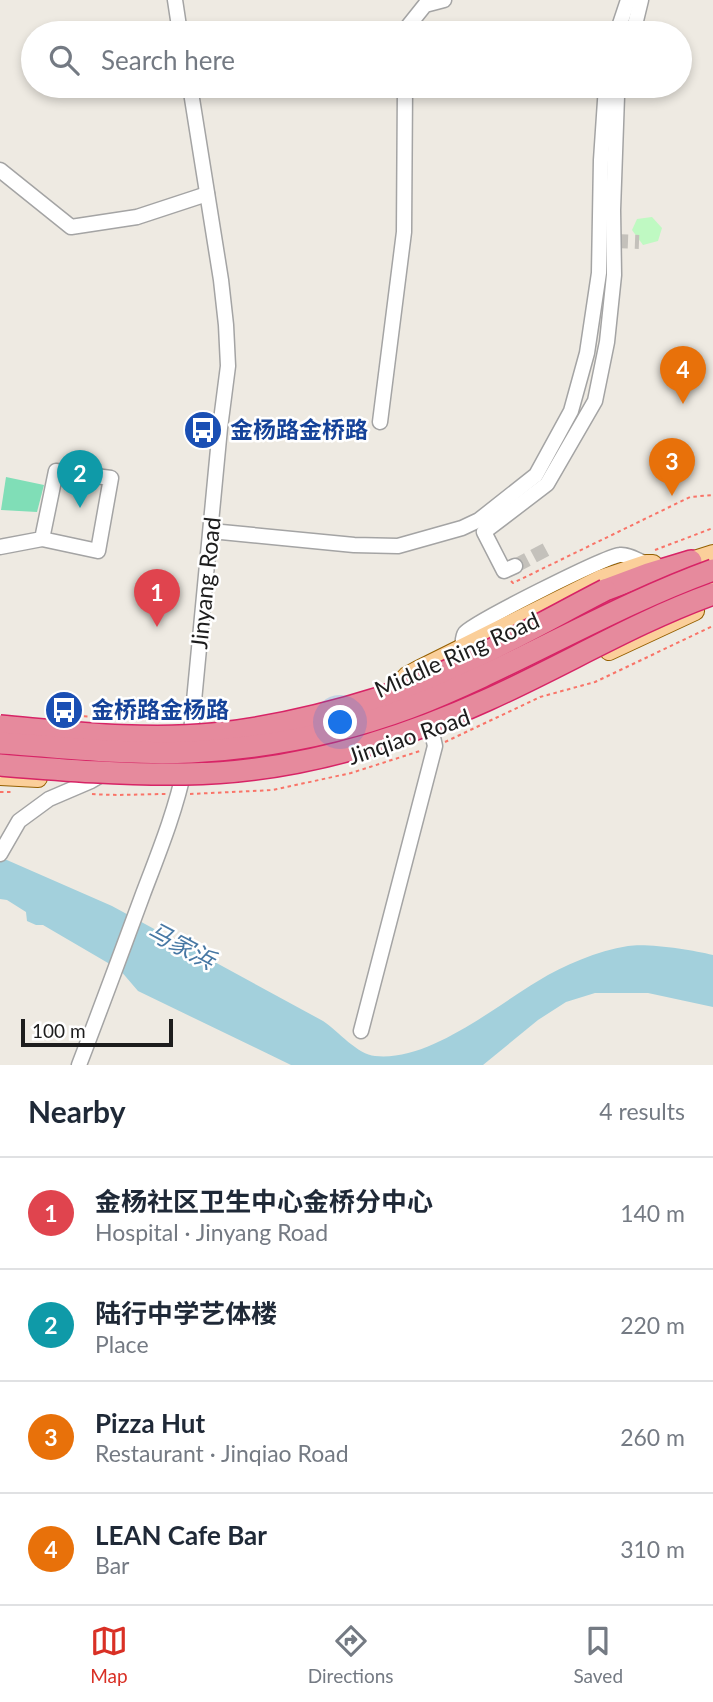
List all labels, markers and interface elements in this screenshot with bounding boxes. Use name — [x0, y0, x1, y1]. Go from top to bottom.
search box — [21, 21, 692, 98]
icon: search — [45, 41, 83, 79]
text: Search here — [101, 44, 235, 76]
pin: 4 — [660, 346, 706, 404]
bus stop icon: 金杨路金桥路 — [182, 409, 224, 451]
place label: 金杨路金桥路 — [230, 415, 368, 443]
pin: 3 — [649, 438, 695, 496]
pin: 2 — [57, 450, 103, 508]
street label: Jinyang Road — [184, 516, 226, 650]
pin: 1 — [134, 569, 180, 627]
street label: Middle Ring Road — [370, 605, 543, 703]
bus stop icon: 金桥路金杨路 — [43, 689, 85, 731]
place label: 金桥路金杨路 — [91, 695, 229, 723]
street label: Jinqiao Road — [344, 702, 474, 770]
your location — [323, 705, 357, 739]
water label: 马家浜 — [143, 915, 222, 975]
scale bar — [21, 1016, 173, 1048]
text: 100 m — [32, 1019, 86, 1042]
text: Nearby — [28, 1093, 126, 1129]
text: 4 results — [599, 1097, 685, 1125]
text: 金杨社区卫生中心金桥分中心 — [95, 1185, 433, 1217]
text: 1 — [44, 1199, 58, 1227]
text: 140 m — [620, 1199, 685, 1227]
text: Hospital · Jinyang Road — [95, 1218, 328, 1246]
text: 陆行中学艺体楼 — [95, 1297, 277, 1329]
text: 2 — [44, 1311, 58, 1339]
text: 220 m — [620, 1311, 685, 1339]
text: Place — [95, 1330, 149, 1358]
text: Pizza Hut — [95, 1407, 205, 1439]
text: 3 — [44, 1423, 58, 1451]
text: 260 m — [620, 1423, 685, 1451]
text: Restaurant · Jinqiao Road — [95, 1439, 349, 1467]
text: LEAN Cafe Bar — [95, 1519, 267, 1551]
text: 4 — [44, 1535, 58, 1563]
text: 310 m — [620, 1535, 685, 1563]
text: Bar — [95, 1551, 130, 1579]
tab: Map — [90, 1622, 128, 1687]
tab: Directions — [308, 1622, 394, 1687]
tab: Saved — [573, 1622, 623, 1687]

